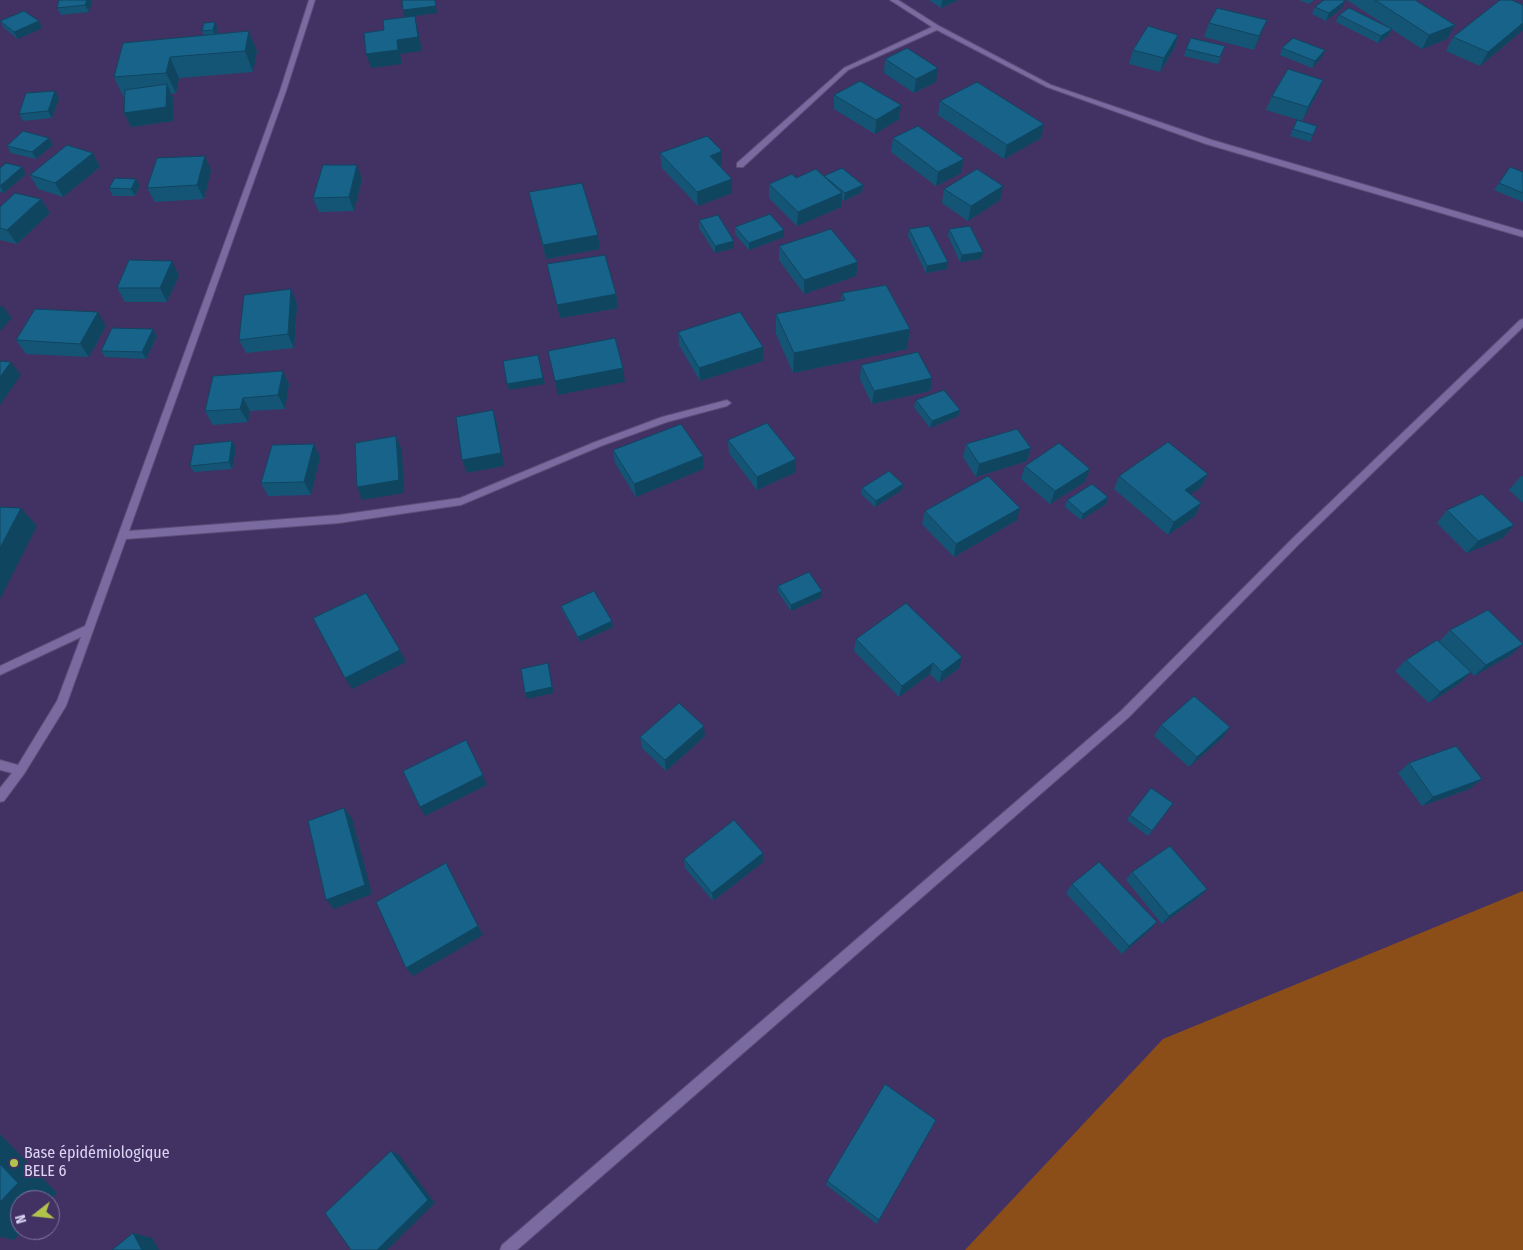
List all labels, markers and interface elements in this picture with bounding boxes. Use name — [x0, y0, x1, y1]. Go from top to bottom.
place label: Base épidémiologique BELE 6 — [24, 1144, 170, 1182]
marker: Base épidémiologique BELE 6 — [8, 1157, 20, 1169]
north arrow — [10, 1190, 60, 1240]
text: N — [12, 1213, 30, 1225]

